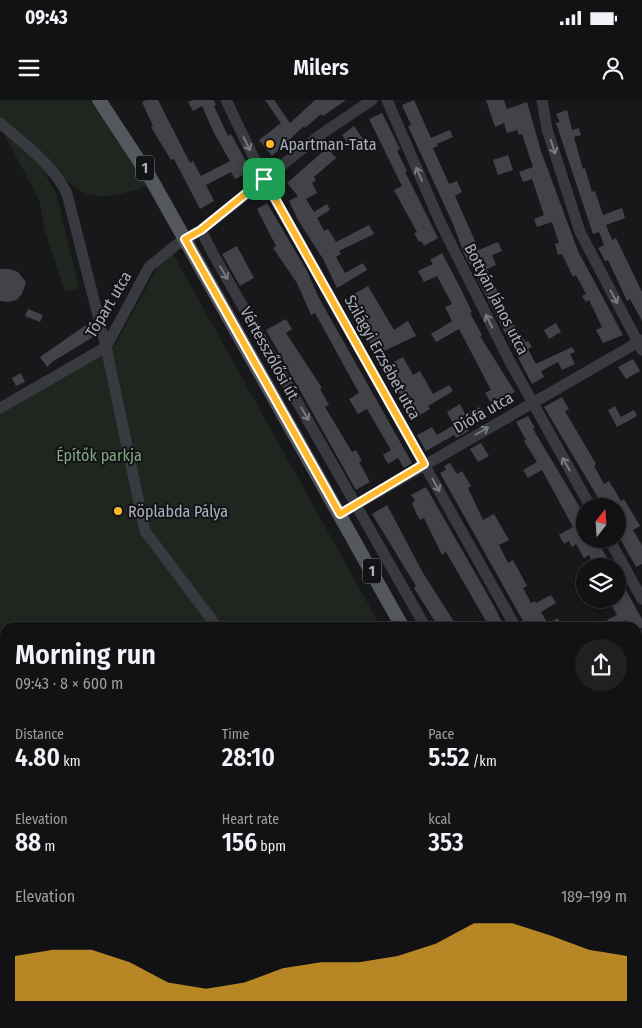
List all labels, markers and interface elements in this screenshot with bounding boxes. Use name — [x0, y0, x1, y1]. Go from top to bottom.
text: 09:43 — [25, 6, 68, 29]
icon: menu — [15, 54, 43, 82]
text: Milers — [293, 54, 349, 81]
icon: person — [599, 54, 627, 82]
place label: Apartman-Tata — [280, 135, 377, 154]
one-way arrow — [243, 136, 252, 151]
marker: Apartman-Tata — [264, 138, 276, 150]
one-way arrow — [549, 139, 559, 155]
road number: 1 — [136, 156, 154, 180]
pin — [243, 158, 285, 200]
icon: arrive — [250, 165, 278, 193]
one-way arrow — [414, 167, 424, 182]
street label: Bottyán János utca — [460, 241, 533, 358]
one-way arrow — [219, 265, 229, 279]
street label: Tópart utca — [81, 268, 136, 341]
one-way arrow — [609, 290, 619, 305]
street label: Szilágyi Erzsébet utca — [340, 292, 425, 423]
street label: Vértesszőlősi út — [236, 304, 303, 404]
one-way arrow — [484, 314, 493, 329]
street label: Diófa utca — [450, 388, 517, 437]
one-way arrow — [300, 406, 310, 420]
one-way arrow — [474, 426, 489, 435]
park label: Építők parkja — [56, 446, 142, 465]
one-way arrow — [561, 457, 571, 471]
one-way arrow — [431, 477, 441, 492]
north arrow — [576, 498, 626, 548]
map controls — [576, 498, 626, 608]
place label: Röplabda Pálya — [128, 502, 228, 521]
marker: Röplabda Pálya — [112, 505, 124, 517]
road number: 1 — [363, 558, 381, 584]
button: layers — [576, 558, 626, 608]
text: Morning run — [15, 638, 156, 671]
button: share — [575, 639, 627, 691]
text: 09:43 · 8 × 600 m — [15, 674, 123, 693]
text: Distance — [15, 726, 64, 743]
text: Time — [222, 726, 249, 743]
text: Pace — [428, 726, 454, 743]
text: 4.80 — [15, 743, 60, 773]
text: 28:10 — [222, 743, 275, 773]
text: 5:52 — [428, 743, 470, 773]
text: km — [60, 753, 80, 770]
text: /km — [470, 753, 497, 770]
text: Elevation — [15, 811, 68, 828]
text: Heart rate — [222, 811, 279, 828]
text: kcal — [428, 811, 451, 828]
text: 88 — [15, 828, 41, 858]
text: 156 — [222, 828, 257, 858]
text: 353 — [428, 828, 464, 858]
text: m — [41, 838, 55, 855]
text: bpm — [257, 838, 286, 855]
text: Elevation — [15, 887, 75, 906]
text: 189–199 m — [561, 887, 627, 906]

